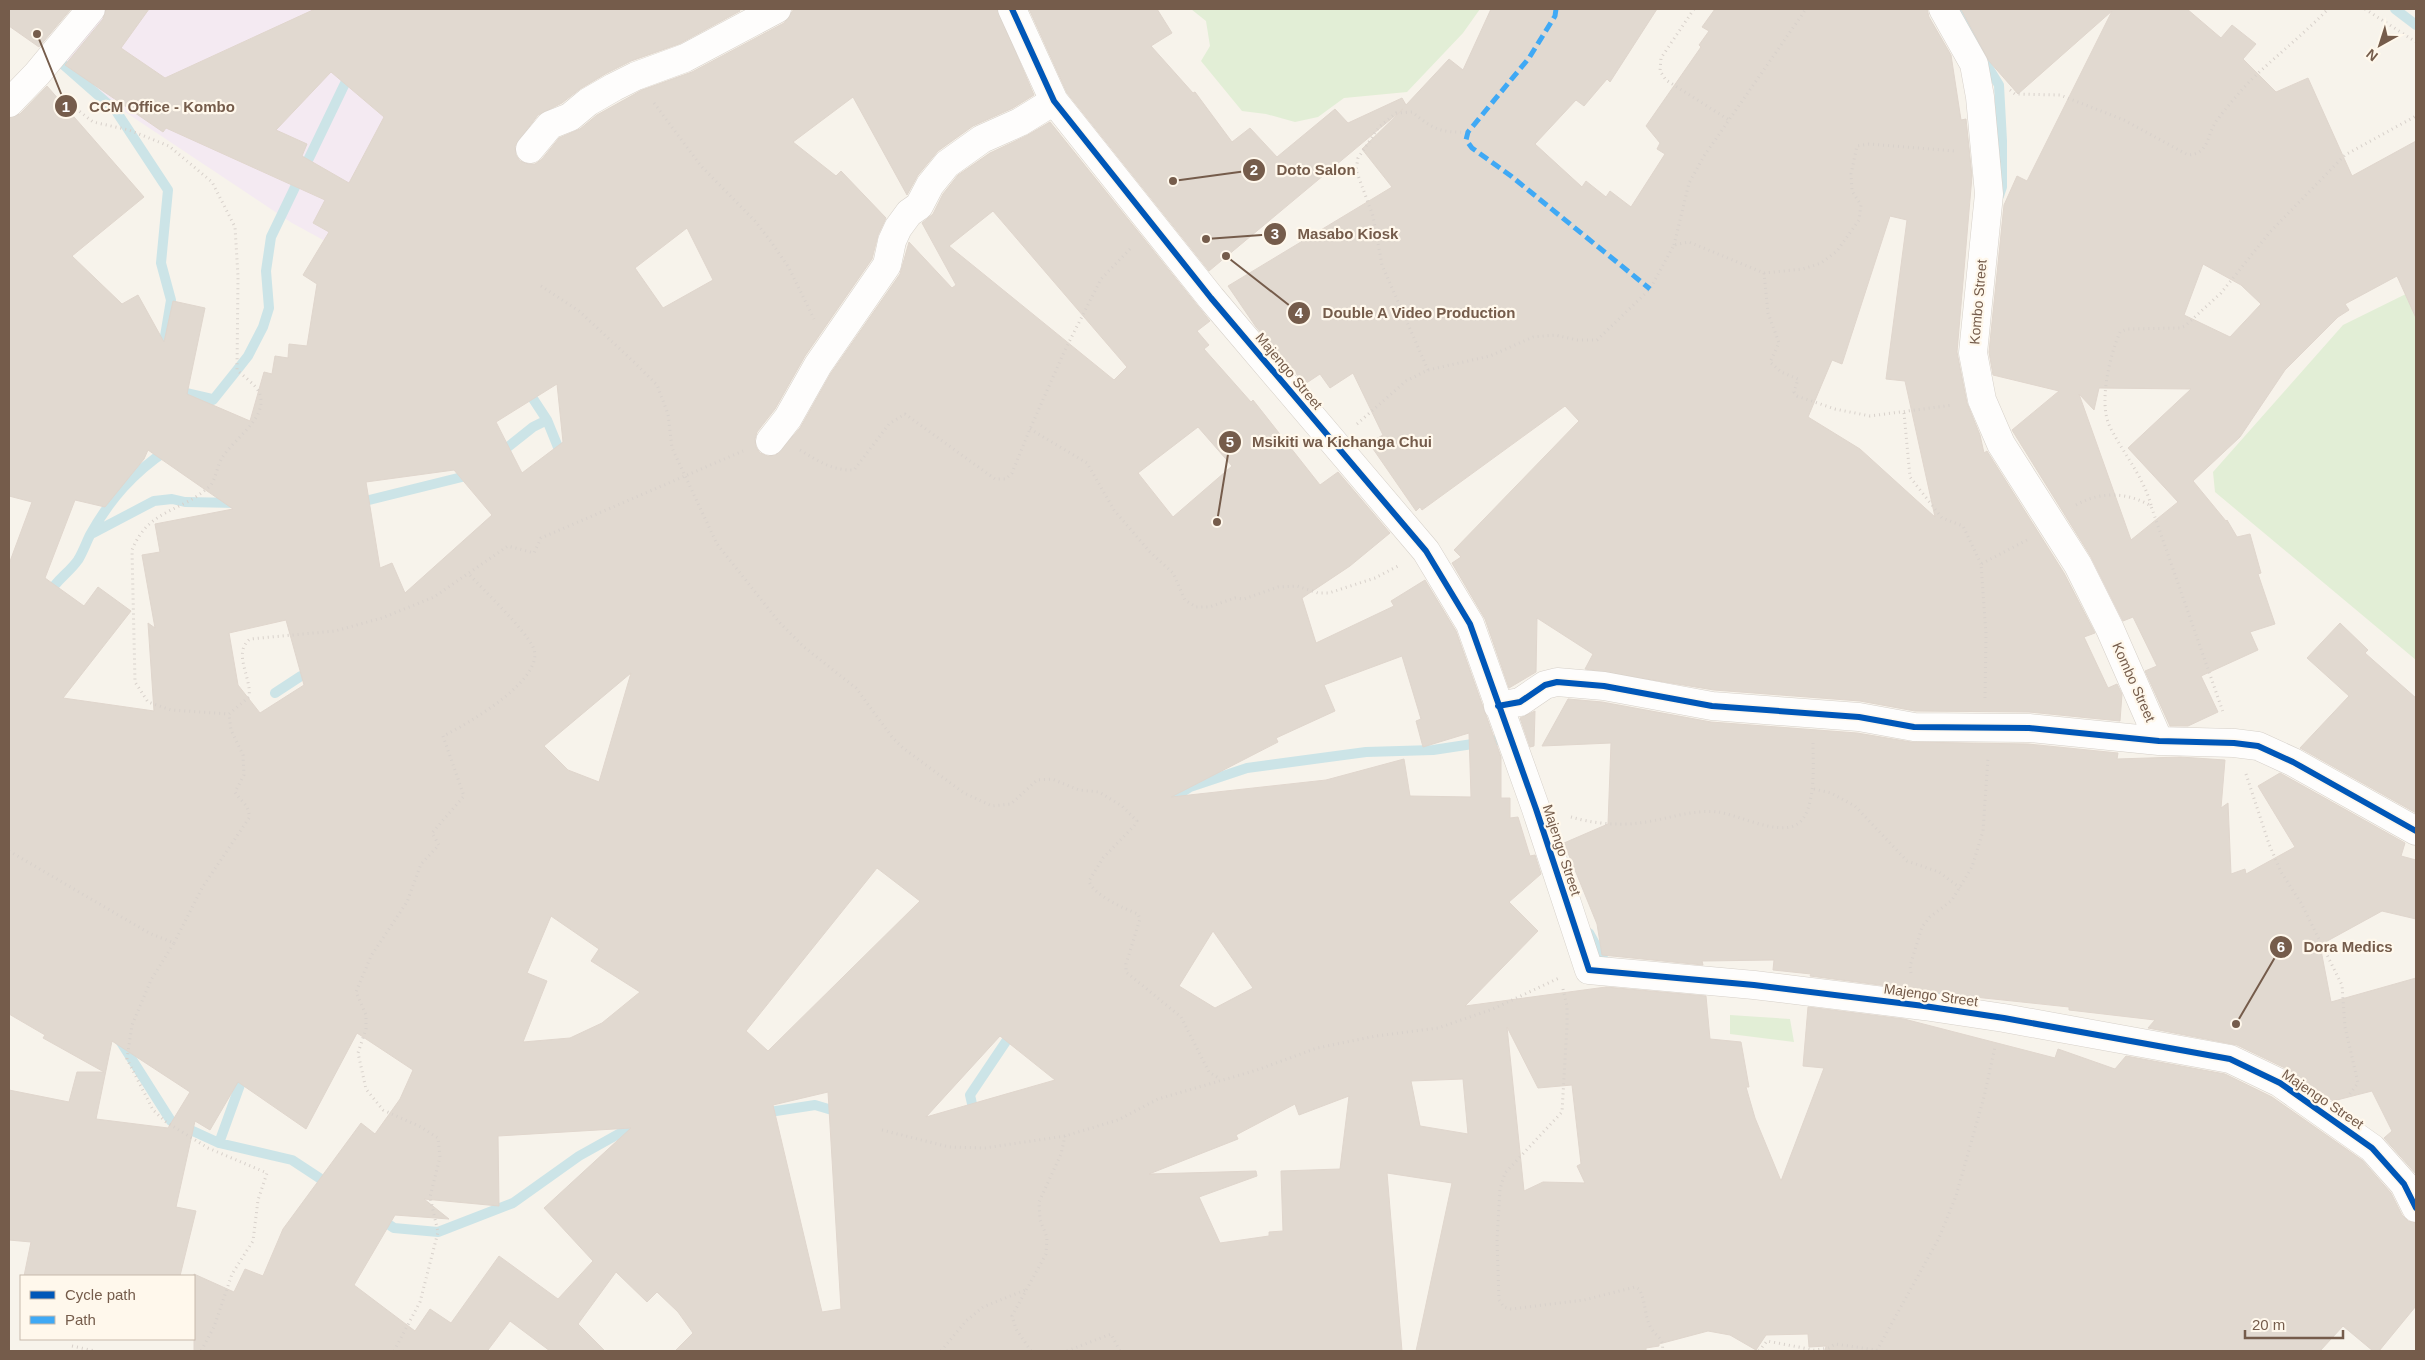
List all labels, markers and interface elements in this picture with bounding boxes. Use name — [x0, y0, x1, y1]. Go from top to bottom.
north arrow — [2355, 20, 2405, 70]
text: N — [2363, 46, 2381, 65]
callout: CCM Office - Kombo — [54, 91, 245, 121]
text: 1 — [62, 98, 70, 115]
text: CCM Office - Kombo — [89, 98, 235, 115]
callout: Doto Salon — [1241, 155, 1366, 185]
text: 2 — [1250, 161, 1258, 178]
text: Doto Salon — [1276, 161, 1356, 178]
callout: Masabo Kiosk — [1263, 219, 1409, 249]
text: 3 — [1271, 225, 1279, 242]
text: Masabo Kiosk — [1298, 225, 1399, 242]
street label: Kombo Street — [1966, 259, 1990, 345]
callout: Double A Video Production — [1287, 298, 1526, 328]
text: 4 — [1295, 304, 1304, 321]
text: Double A Video Production — [1323, 304, 1515, 321]
street label: Majengo Street — [1252, 329, 1326, 413]
callout: Msikiti wa Kichanga Chui — [1217, 427, 1442, 457]
text: 5 — [1226, 433, 1234, 450]
text: Msikiti wa Kichanga Chui — [1252, 433, 1432, 450]
street label: Kombo Street — [2109, 640, 2159, 724]
street label: Majengo Street — [1540, 802, 1584, 898]
callout: Dora Medics — [2268, 932, 2403, 962]
text: 6 — [2277, 938, 2285, 955]
text: Dora Medics — [2303, 938, 2393, 955]
street label: Majengo Street — [1883, 980, 1979, 1010]
street label: Majengo Street — [2279, 1066, 2367, 1132]
legend — [20, 1275, 195, 1340]
text: Cycle path — [65, 1286, 136, 1303]
scale bar — [2245, 1308, 2342, 1340]
text: Path — [65, 1311, 96, 1328]
text: 20 m — [2252, 1316, 2285, 1333]

